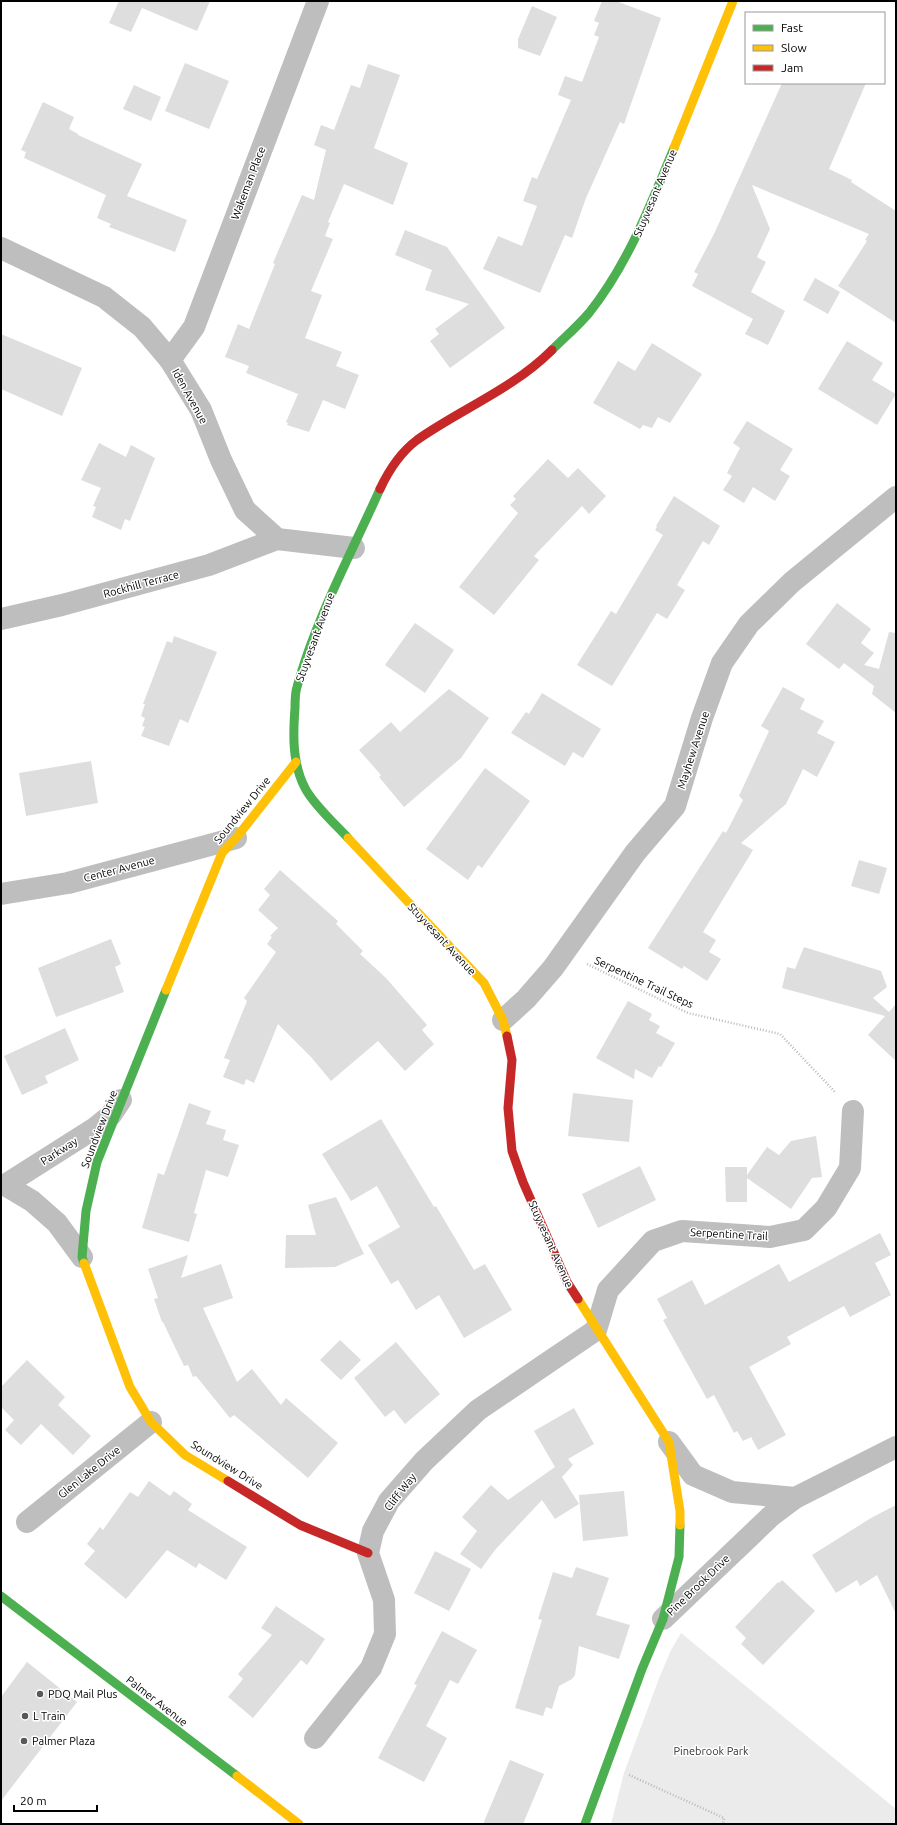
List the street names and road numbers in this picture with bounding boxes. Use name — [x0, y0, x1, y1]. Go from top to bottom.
street label: Wakeman Place — [229, 145, 267, 221]
street label: Stuyvesant Avenue — [631, 147, 679, 239]
street label: Iden Avenue — [170, 366, 210, 426]
street label: Rockhill Terrace — [102, 568, 180, 600]
street label: Stuyvesant Avenue — [293, 591, 337, 683]
street label: Mayhew Avenue — [675, 710, 711, 790]
street label: Soundview Drive — [211, 774, 273, 846]
street label: Center Avenue — [82, 854, 156, 884]
street label: Stuyvesant Avenue — [406, 901, 478, 977]
street label: Serpentine Trail Steps — [593, 954, 696, 1010]
street label: Soundview Drive — [79, 1088, 119, 1170]
street label: Parkway — [38, 1134, 80, 1167]
street label: Stuyvesant Avenue — [526, 1199, 576, 1289]
street label: Serpentine Trail — [690, 1226, 768, 1242]
street label: Soundview Drive — [189, 1438, 265, 1492]
street label: Glen Lake Drive — [56, 1443, 122, 1501]
street label: Cliff Way — [382, 1470, 419, 1513]
street label: Pine Brook Drive — [664, 1552, 732, 1618]
street label: Palmer Avenue — [124, 1673, 190, 1729]

